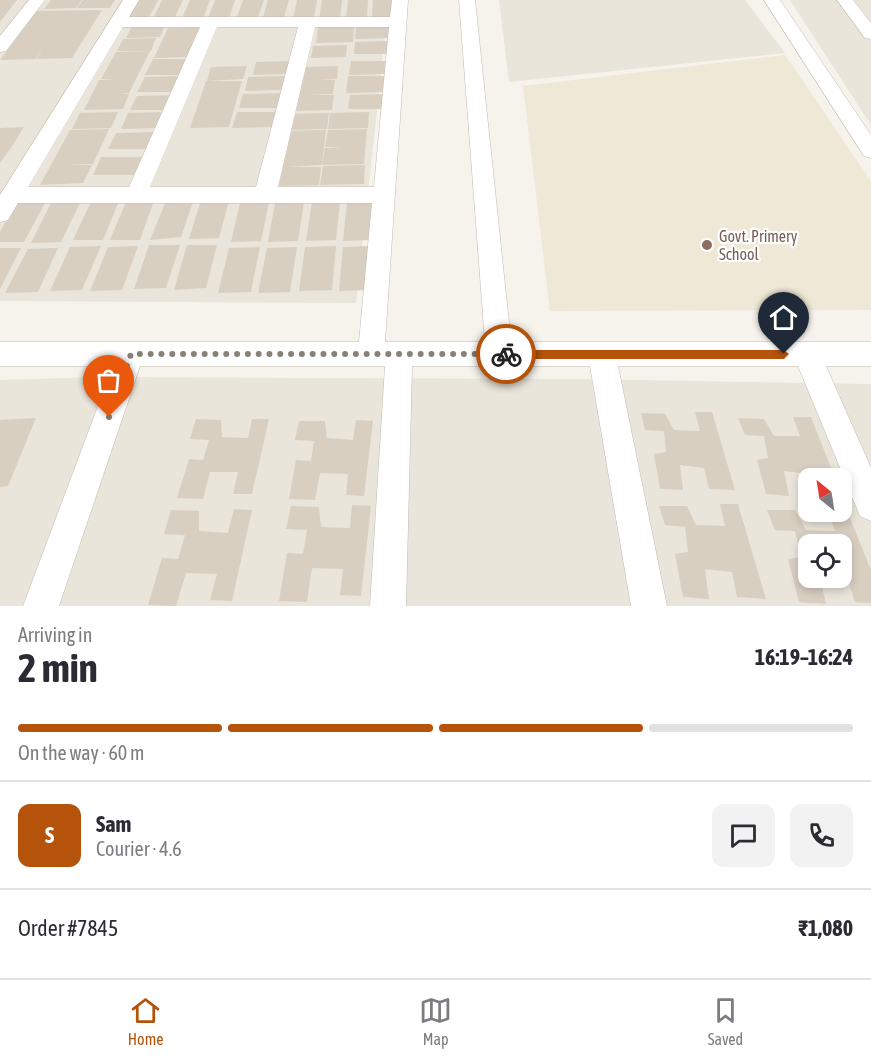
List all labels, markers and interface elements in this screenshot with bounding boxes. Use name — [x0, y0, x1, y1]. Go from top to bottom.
place label: Govt. Primery School — [719, 227, 798, 263]
marker: Govt. Primery School — [700, 238, 714, 252]
pin — [758, 292, 809, 354]
icon: home — [767, 301, 800, 334]
courier — [476, 324, 536, 384]
icon: bike — [490, 338, 523, 371]
pin — [83, 355, 134, 417]
icon: bag — [92, 364, 125, 397]
north arrow — [798, 468, 852, 522]
map controls — [798, 468, 852, 588]
button: locate — [798, 534, 852, 588]
text: Arriving in — [18, 623, 92, 646]
text: 16:19–16:24 — [755, 644, 853, 670]
text: 2 min — [18, 646, 98, 690]
text: On the way · 60 m — [18, 741, 144, 764]
button: chat — [712, 804, 775, 867]
button: phone — [790, 804, 853, 867]
text: Sam — [96, 811, 131, 837]
text: S — [45, 822, 54, 848]
text: Courier · 4.6 — [96, 837, 182, 860]
text: Order #7845 — [18, 915, 118, 941]
text: ₹1,080 — [798, 915, 853, 941]
tab: Home — [128, 994, 163, 1048]
tab: Map — [419, 994, 452, 1048]
tab: Saved — [708, 994, 743, 1048]

